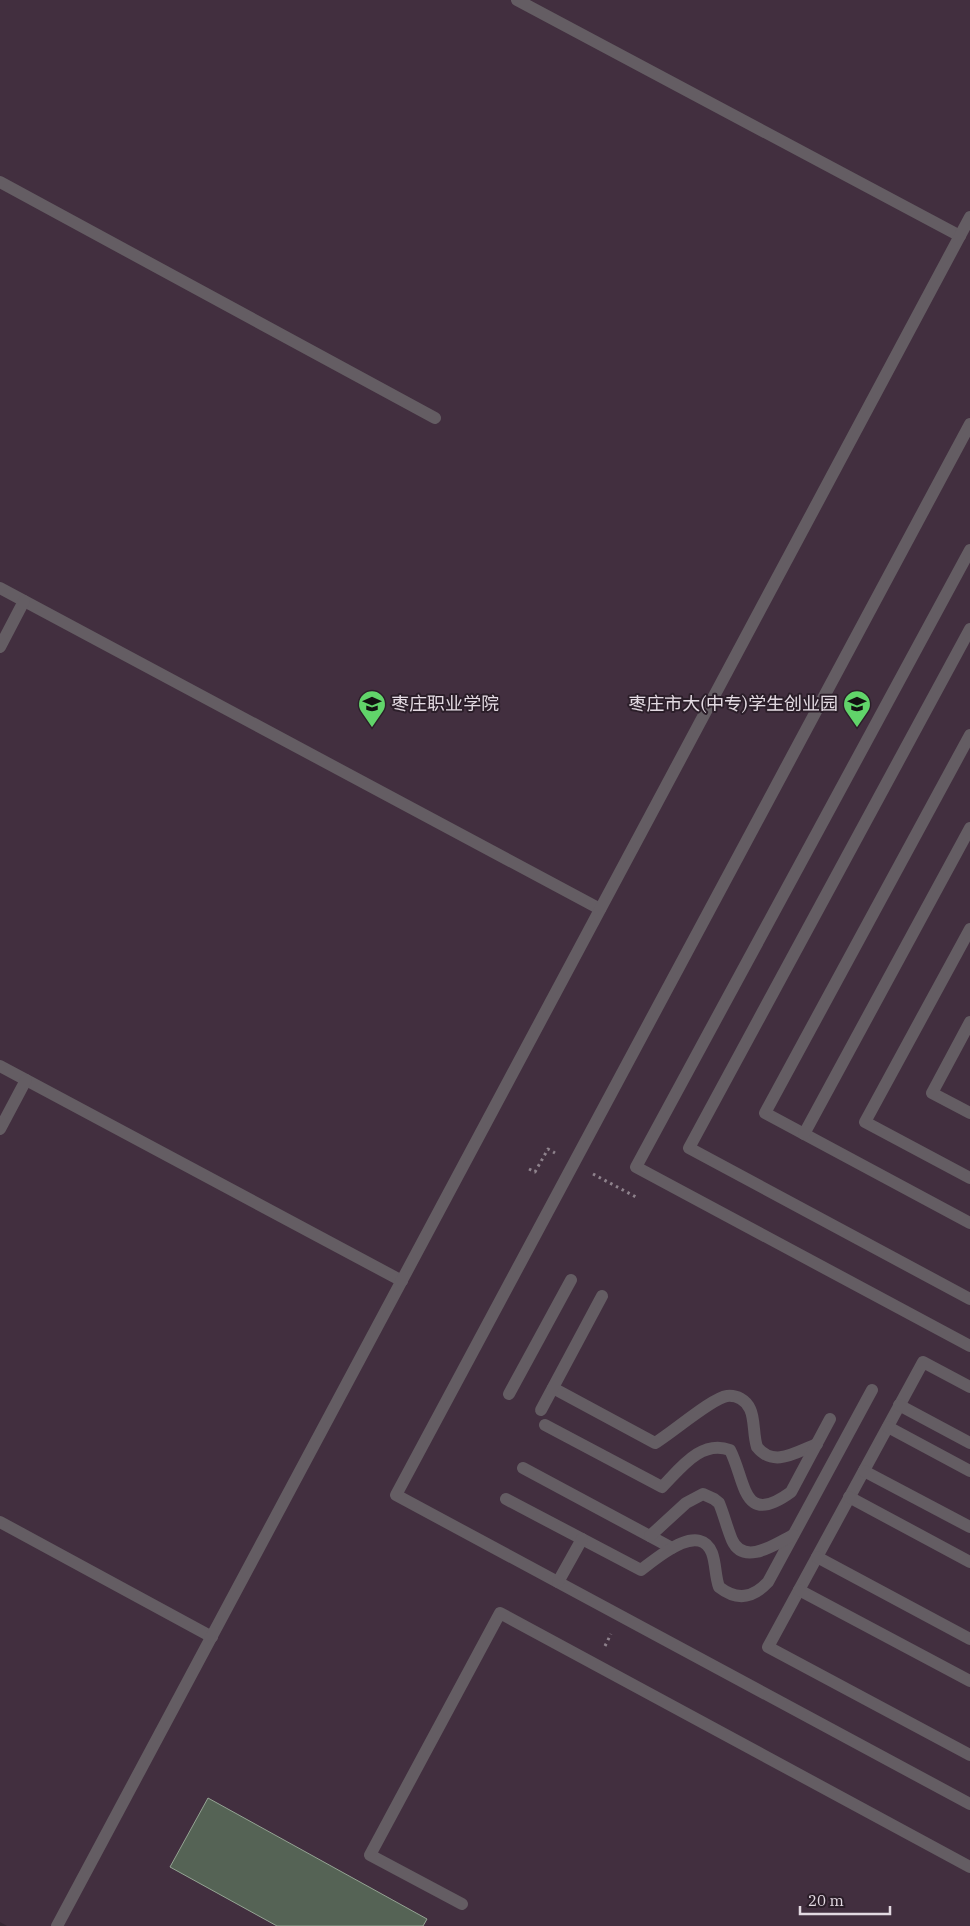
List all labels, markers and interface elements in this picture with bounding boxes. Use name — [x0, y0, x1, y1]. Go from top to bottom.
school or university icon: 枣庄职业学院 — [357, 689, 387, 728]
school or university icon: 枣庄市大(中专)学生创业园 — [842, 689, 872, 728]
place label: 枣庄职业学院 — [391, 692, 499, 715]
place label: 枣庄市大(中专)学生创业园 — [628, 692, 838, 715]
scale bar — [800, 1884, 890, 1916]
text: 20 m — [808, 1891, 844, 1910]

